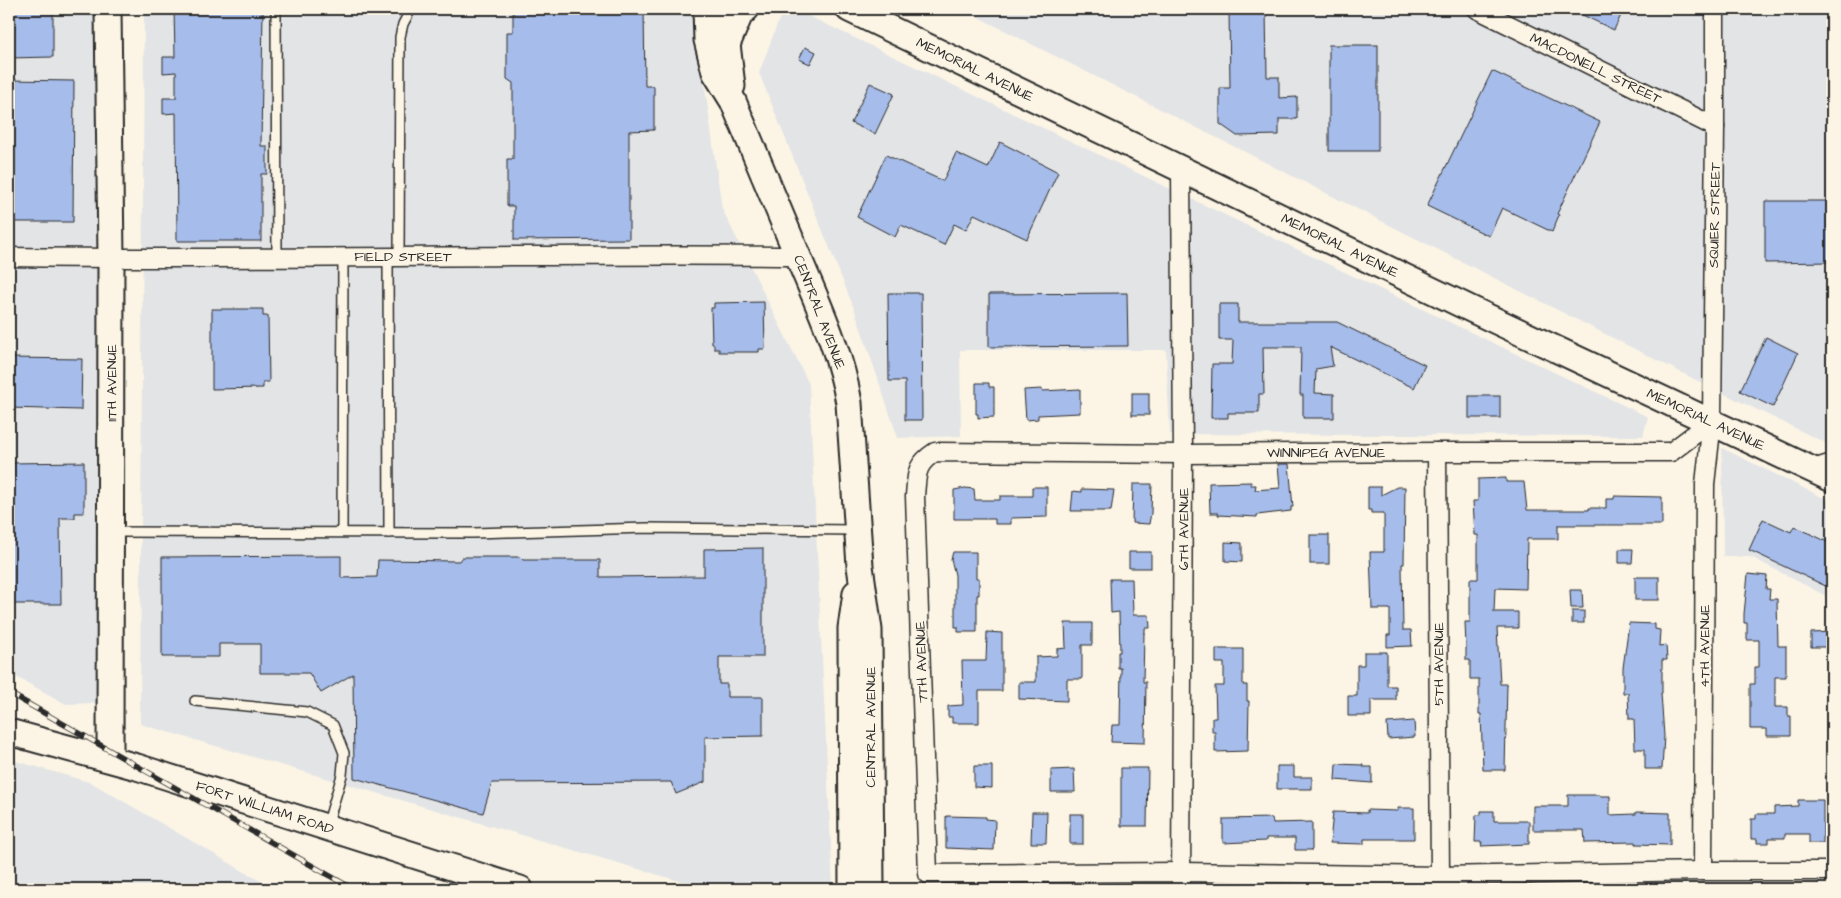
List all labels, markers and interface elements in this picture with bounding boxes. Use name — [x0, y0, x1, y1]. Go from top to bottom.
street label: MACDONELL STREET — [1526, 28, 1665, 110]
street label: MEMORIAL AVENUE — [913, 33, 1037, 107]
street label: SQUIER STREET — [1704, 162, 1726, 268]
street label: MEMORIAL AVENUE — [1278, 209, 1402, 283]
street label: FIELD STREET — [354, 247, 452, 267]
street label: CENTRAL AVENUE — [788, 252, 850, 373]
street label: 11TH AVENUE — [102, 344, 122, 422]
street label: MEMORIAL AVENUE — [1643, 384, 1769, 456]
street label: WINNIPEG AVENUE — [1267, 443, 1386, 463]
street label: 6TH AVENUE — [1174, 487, 1194, 570]
street label: 4TH AVENUE — [1695, 604, 1715, 688]
street label: 7TH AVENUE — [911, 620, 933, 703]
street label: 5TH AVENUE — [1429, 621, 1449, 706]
street label: CENTRAL AVENUE — [861, 666, 881, 787]
street label: FORT WILLIAM ROAD — [193, 776, 336, 840]

